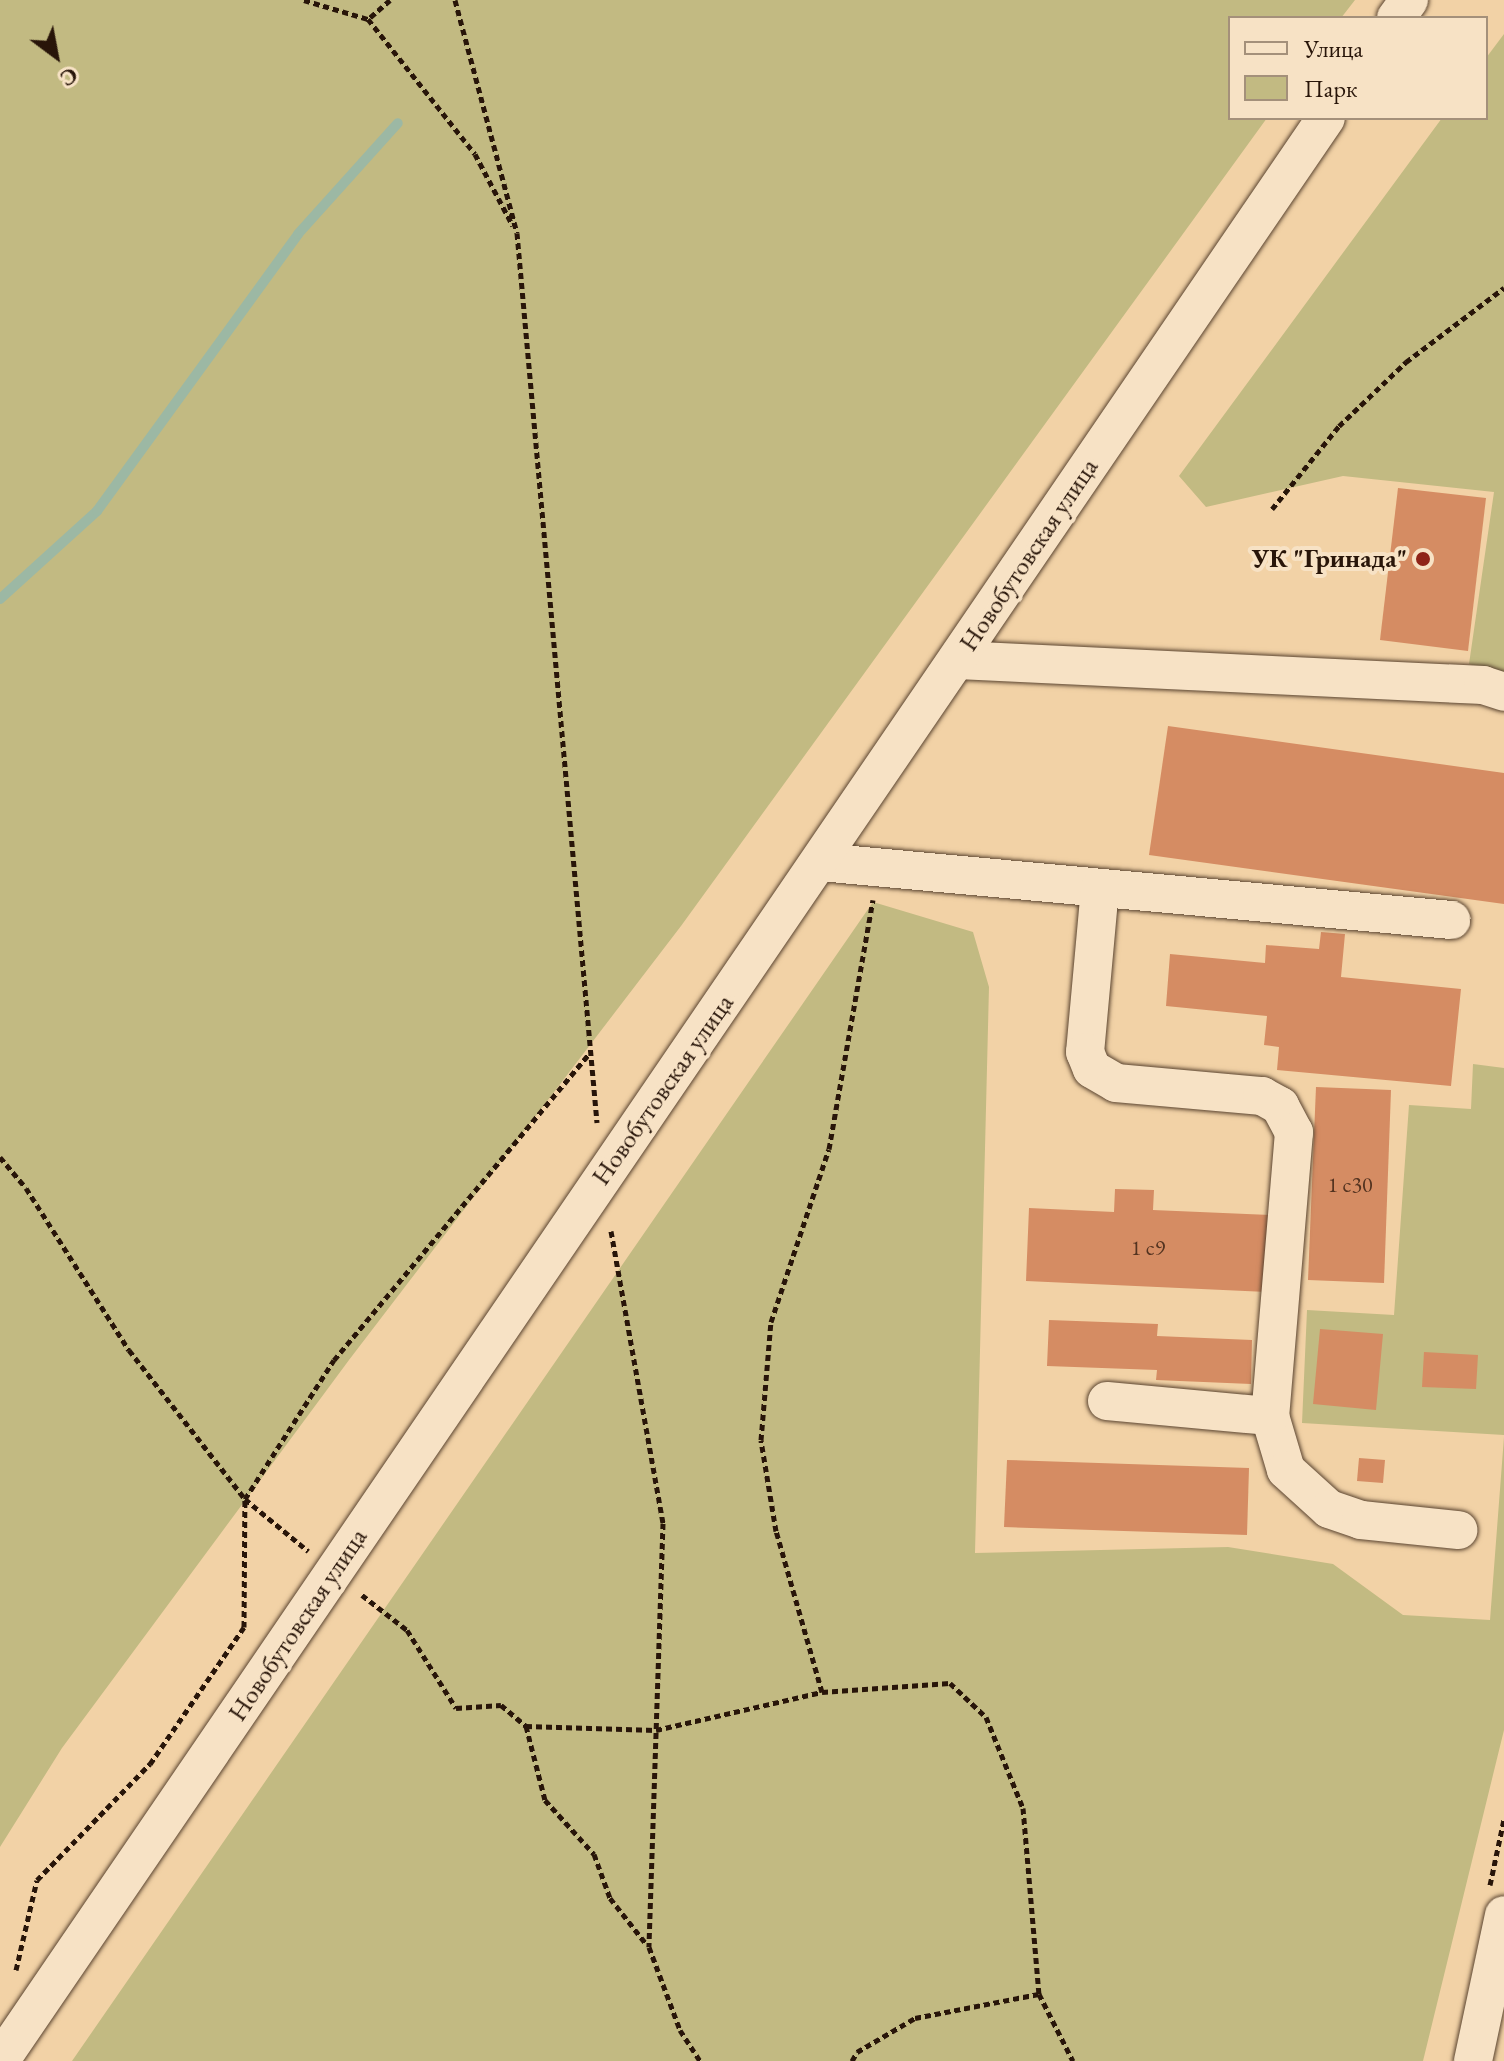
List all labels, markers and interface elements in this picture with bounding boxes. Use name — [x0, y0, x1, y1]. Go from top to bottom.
north arrow — [16, 16, 96, 96]
legend — [1228, 16, 1488, 120]
text: Улица — [1304, 33, 1363, 64]
text: С — [55, 60, 83, 93]
text: Парк — [1304, 73, 1357, 104]
street label: Новобутовская улица — [953, 453, 1105, 657]
place label: УК "Гринада" — [1252, 543, 1407, 575]
marker: УК "Гринада" — [1414, 550, 1432, 568]
street label: Новобутовская улица — [586, 989, 740, 1191]
house number: 1 с30 — [1327, 1172, 1373, 1198]
house number: 1 с9 — [1131, 1235, 1165, 1261]
street label: Новобутовская улица — [222, 1523, 374, 1727]

